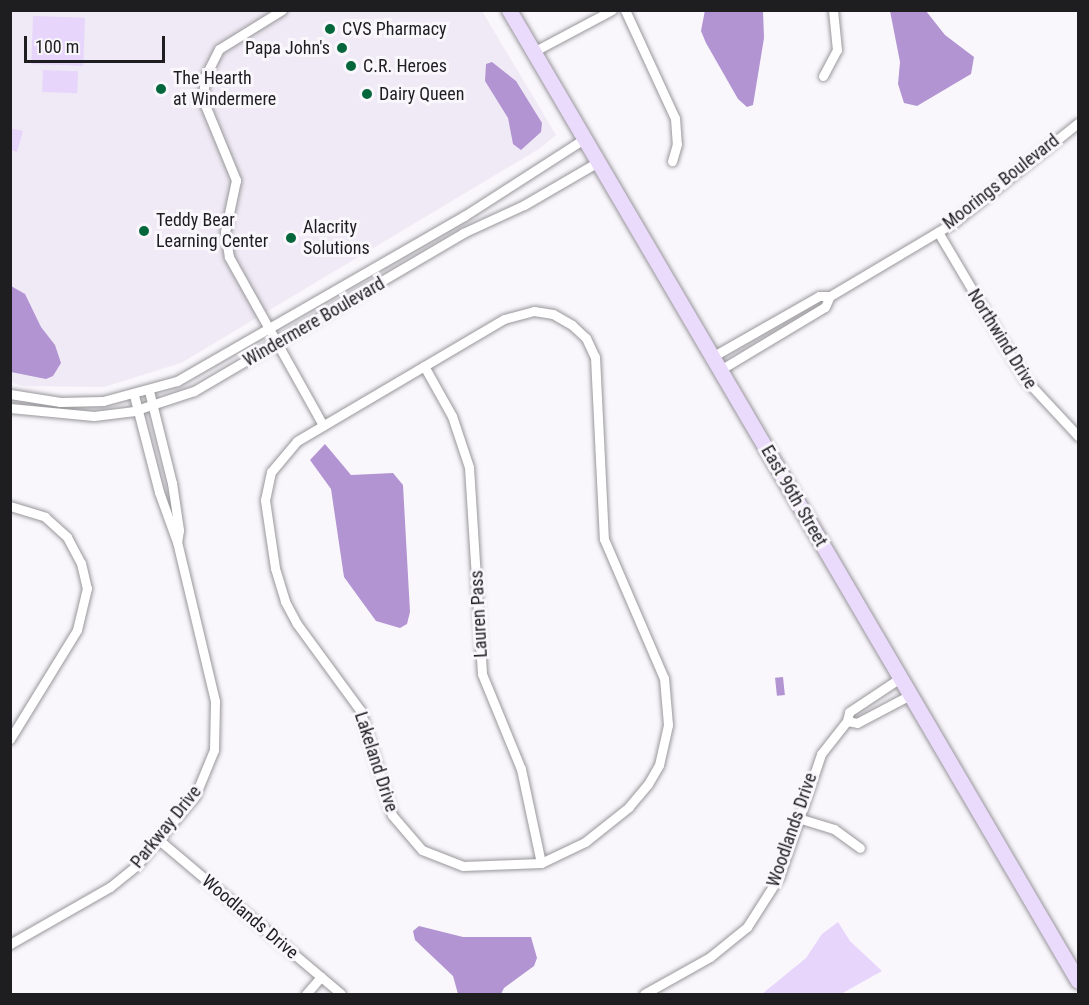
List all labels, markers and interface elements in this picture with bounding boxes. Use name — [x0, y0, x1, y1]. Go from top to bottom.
place label: CVS Pharmacy — [342, 18, 447, 40]
marker: CVS Pharmacy — [323, 22, 337, 36]
scale bar — [27, 24, 168, 62]
text: 100 m — [35, 36, 79, 57]
place label: Papa John's — [245, 37, 330, 59]
marker: Papa John's — [335, 41, 349, 55]
place label: C.R. Heroes — [363, 55, 447, 77]
marker: C.R. Heroes — [344, 59, 358, 73]
place label: The Hearth at Windermere — [173, 68, 276, 110]
marker: The Hearth at Windermere — [154, 82, 168, 96]
place label: Dairy Queen — [379, 83, 464, 105]
marker: Dairy Queen — [360, 87, 374, 101]
street label: Moorings Boulevard — [939, 130, 1063, 234]
place label: Teddy Bear Learning Center — [156, 210, 268, 252]
place label: Alacrity Solutions — [303, 217, 370, 260]
marker: Teddy Bear Learning Center — [137, 224, 151, 238]
marker: Alacrity Solutions — [284, 231, 298, 245]
street label: Windermere Boulevard — [239, 273, 389, 371]
street label: Northwind Drive — [963, 285, 1041, 393]
street label: East 96th Street — [756, 442, 832, 550]
street label: Lauren Pass — [466, 570, 492, 658]
street label: Lakeland Drive — [350, 709, 402, 815]
street label: Woodlands Drive — [762, 770, 822, 890]
street label: Parkway Drive — [126, 781, 206, 873]
street label: Woodlands Drive — [197, 870, 303, 964]

